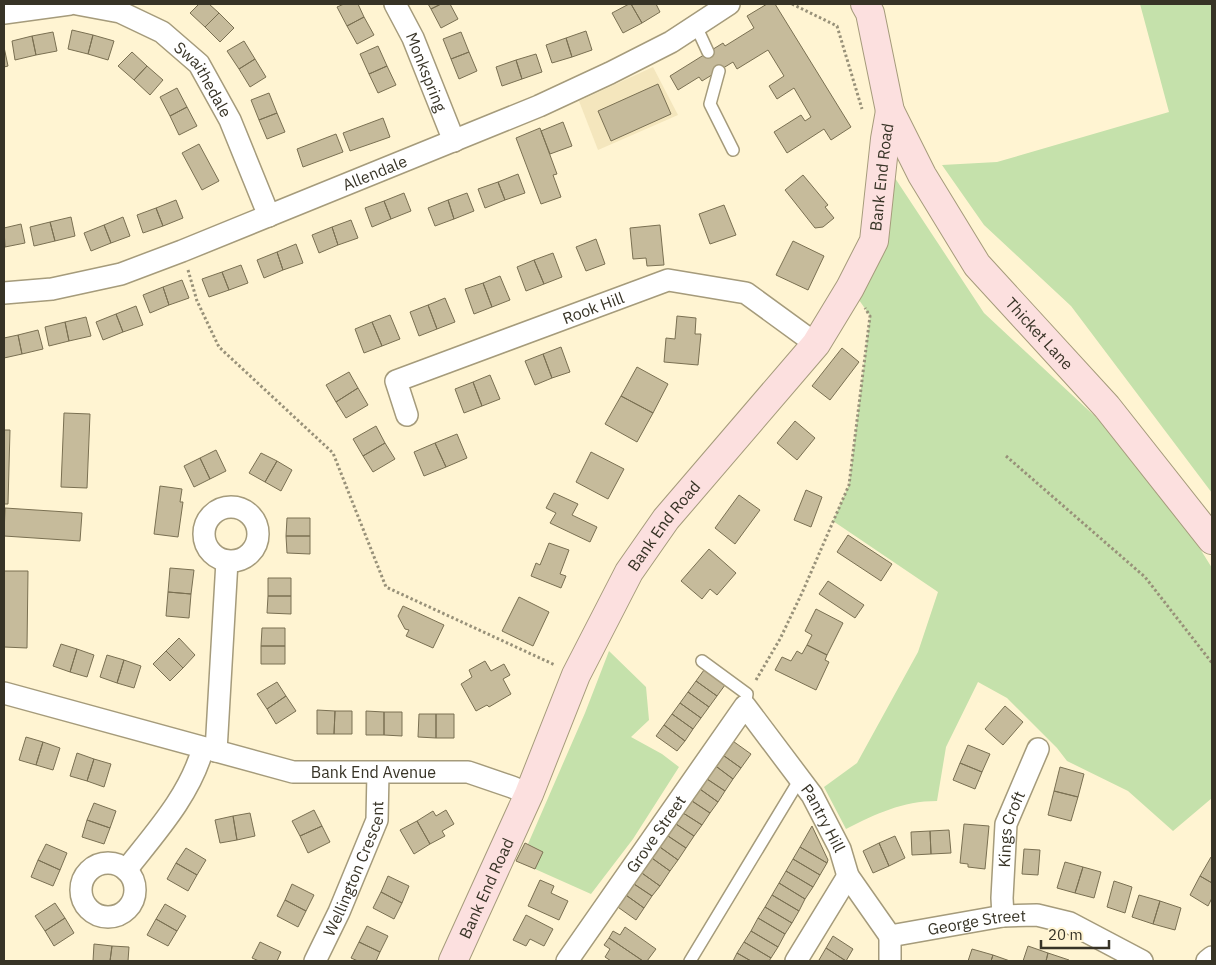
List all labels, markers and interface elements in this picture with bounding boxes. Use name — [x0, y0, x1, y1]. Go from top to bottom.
street label: Monkspring — [402, 29, 452, 115]
street label: Swaithedale — [170, 37, 236, 121]
street label: Bank End Road — [865, 121, 898, 232]
street label: Allendale — [340, 151, 410, 195]
street label: Rook Hill — [560, 287, 627, 328]
street label: Thicket Lane — [1001, 293, 1078, 374]
street label: Bank End Road — [623, 476, 704, 575]
street label: Bank End Avenue — [311, 762, 436, 782]
street label: Pantry Hill — [797, 780, 850, 855]
street label: Kings Croft — [994, 788, 1029, 868]
street label: Grove Street — [622, 791, 690, 877]
street label: Wellington Crescent — [319, 801, 388, 939]
street label: Bank End Road — [455, 835, 518, 942]
street label: George Street — [926, 905, 1026, 939]
scale bar — [1041, 918, 1108, 950]
text: 20 m — [1048, 925, 1083, 944]

